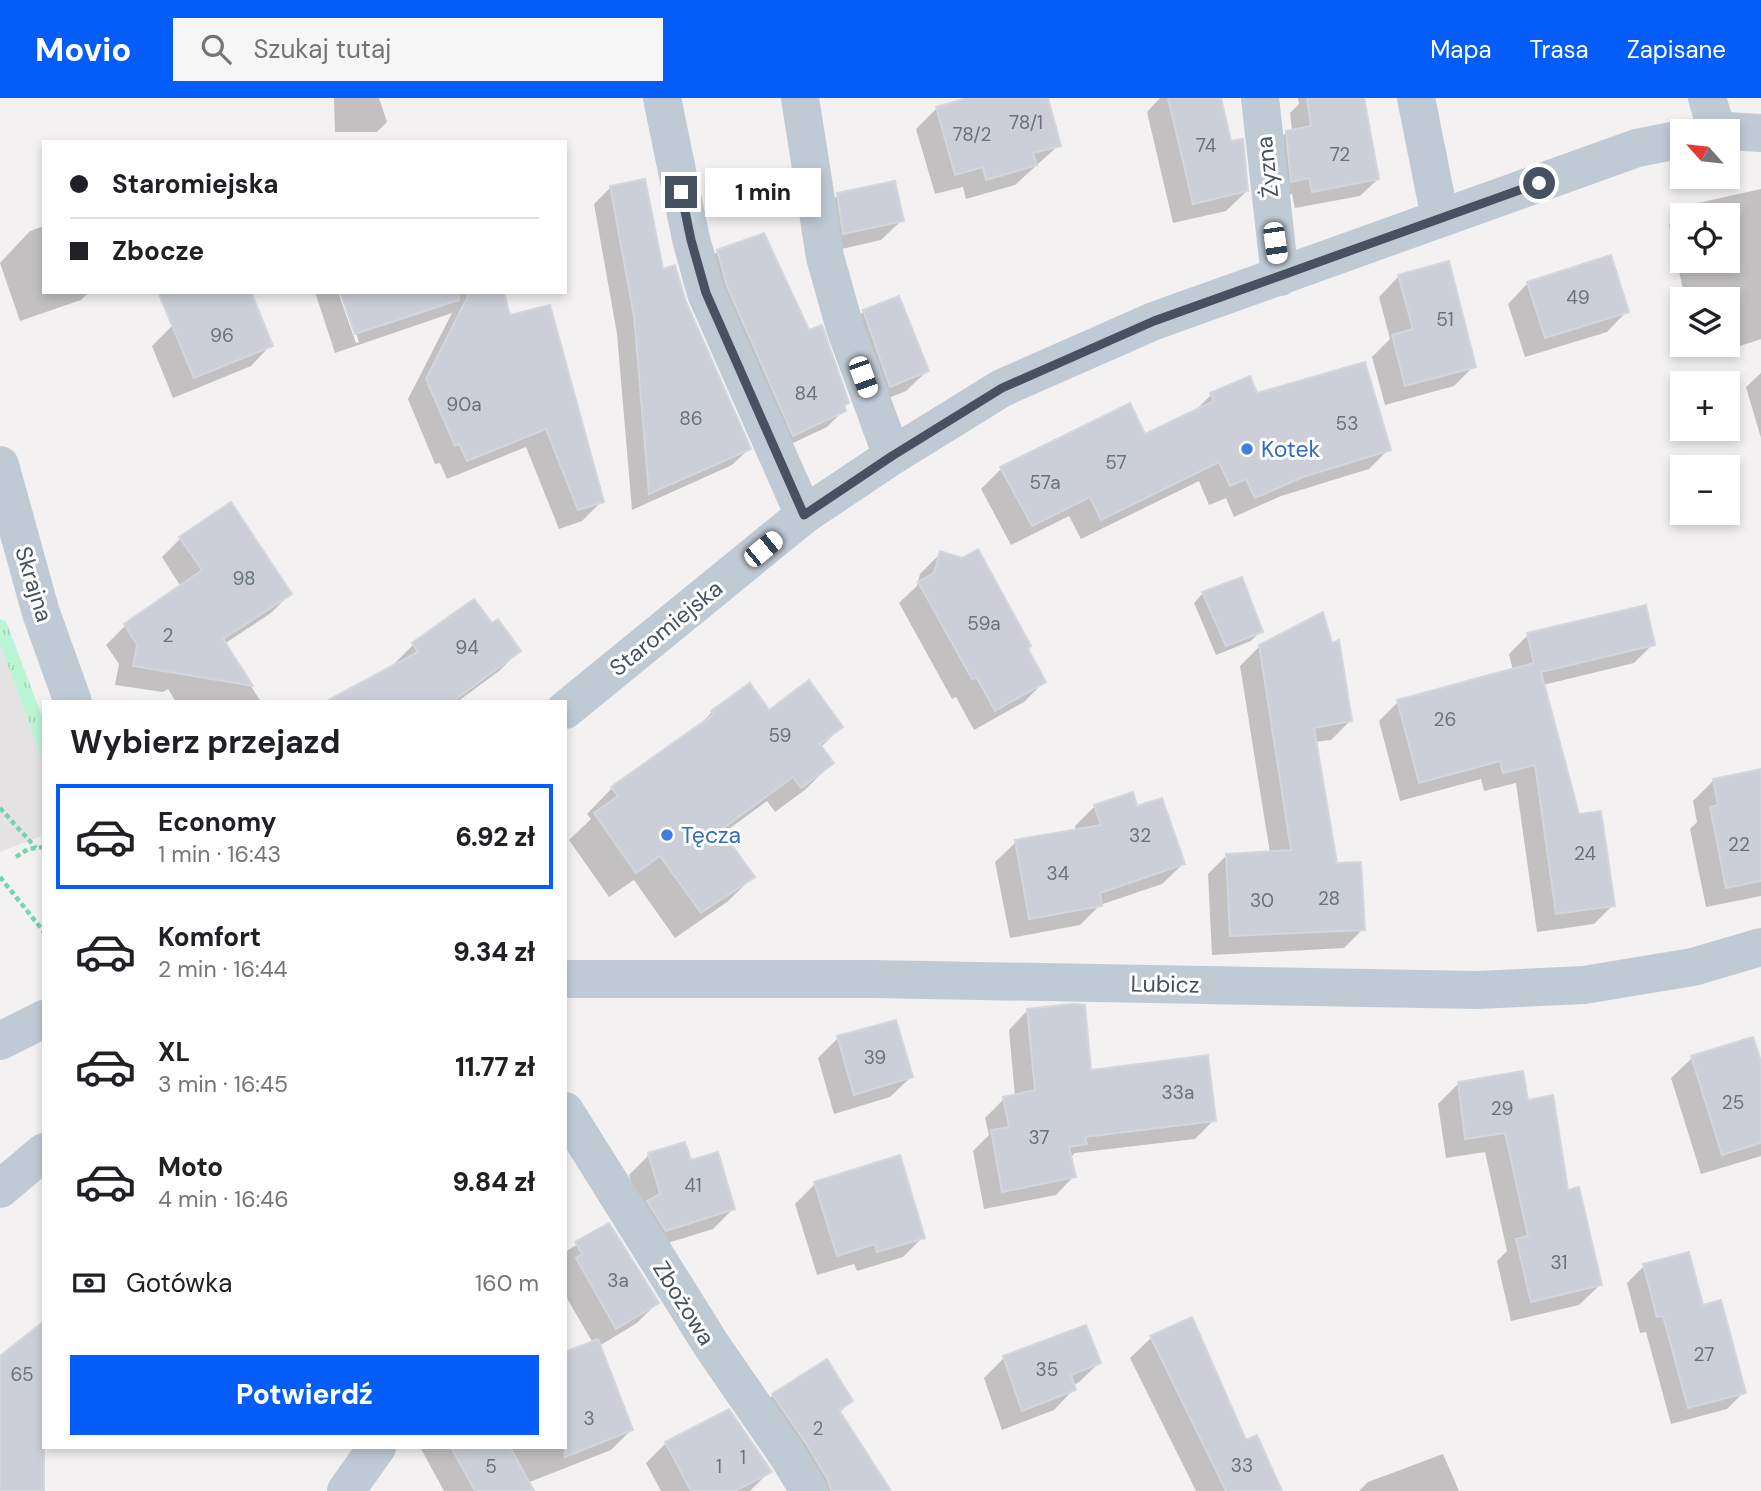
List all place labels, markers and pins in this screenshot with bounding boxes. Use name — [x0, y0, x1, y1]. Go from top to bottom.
place label: Kotek — [1261, 434, 1321, 464]
marker: Kotek — [1239, 441, 1255, 457]
place label: Tęcza — [681, 820, 741, 850]
marker: Tęcza — [659, 827, 675, 843]

